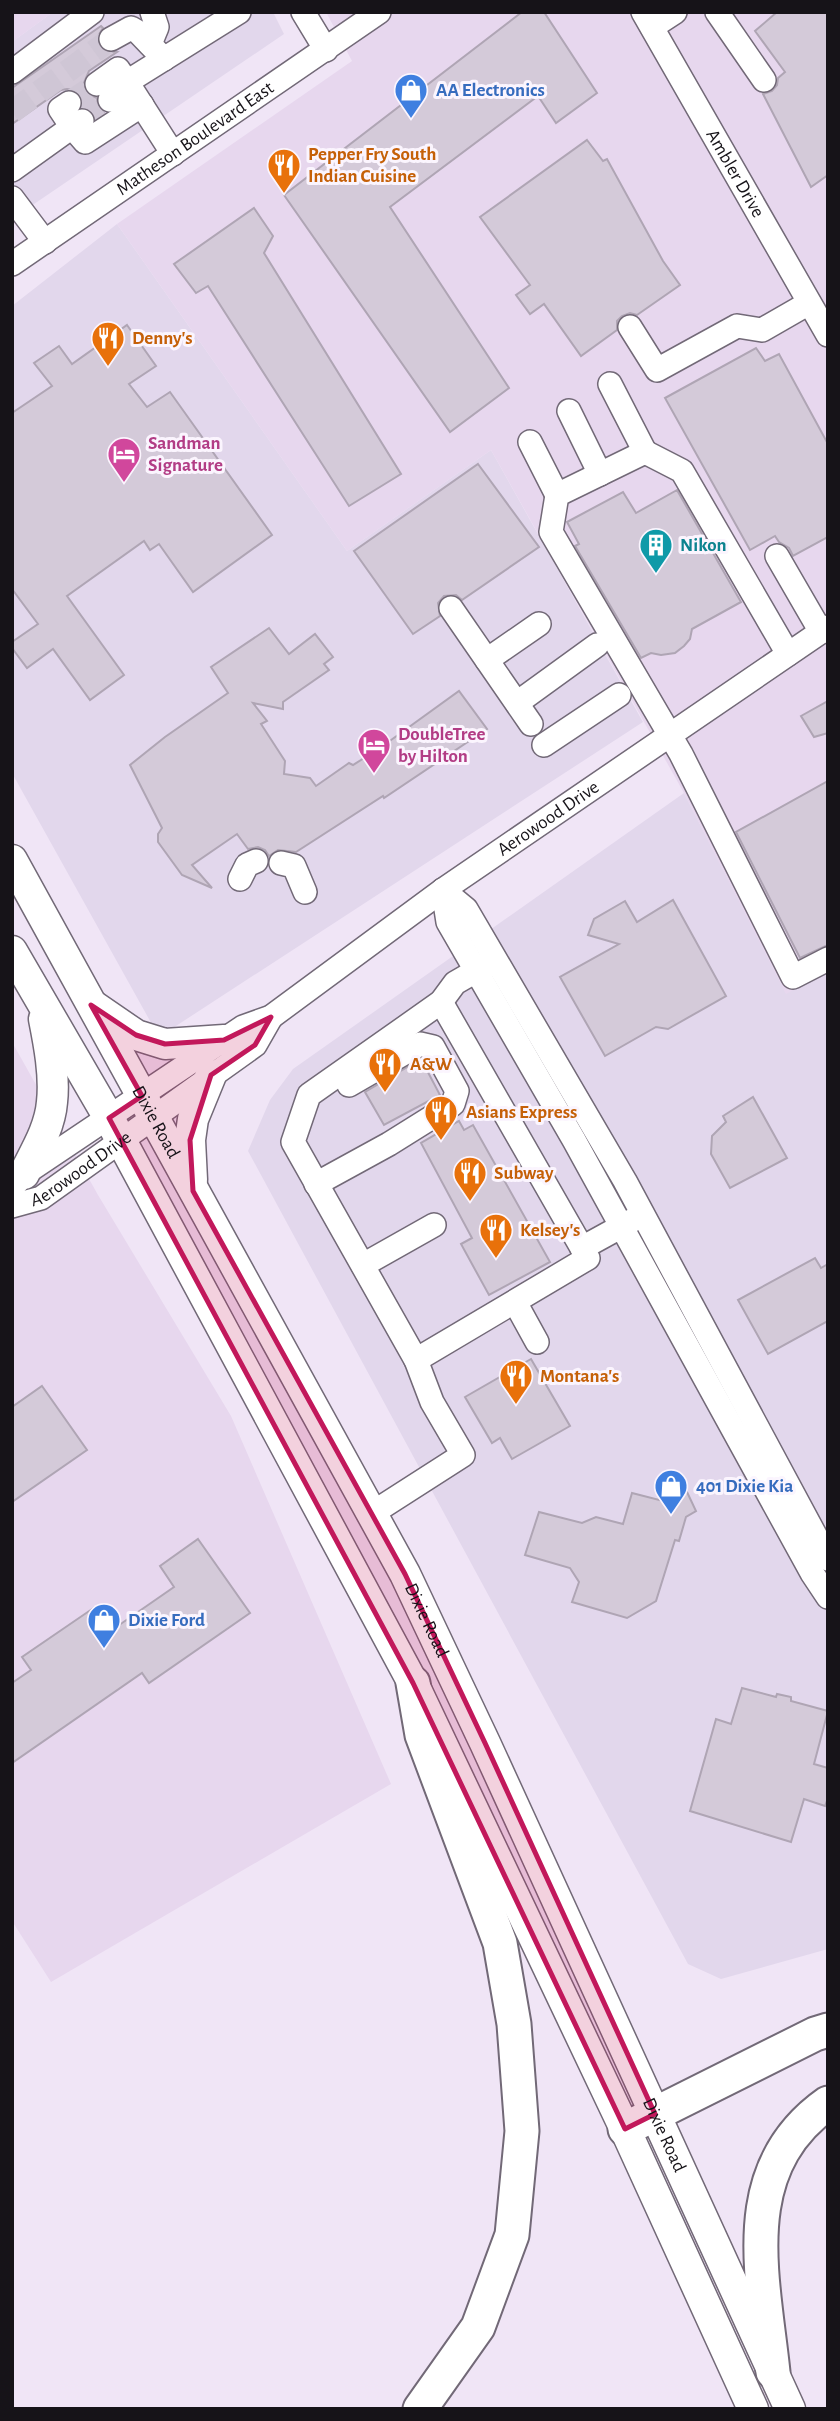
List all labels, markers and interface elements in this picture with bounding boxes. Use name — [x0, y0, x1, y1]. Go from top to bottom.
shop icon: AA Electronics — [392, 71, 430, 120]
street label: Matheson Boulevard East — [113, 78, 277, 199]
place label: AA Electronics — [436, 81, 545, 100]
street label: Ambler Drive — [703, 126, 768, 221]
place label: Pepper Fry South Indian Cuisine — [308, 145, 436, 186]
restaurant icon: Pepper Fry South Indian Cuisine — [265, 146, 303, 195]
restaurant icon: Denny's — [89, 319, 127, 368]
place label: Denny's — [132, 329, 193, 348]
place label: Sandman Signature — [148, 434, 223, 475]
hotel icon: Sandman Signature — [105, 435, 143, 484]
building icon: Nikon — [637, 526, 675, 575]
place label: Nikon — [680, 536, 727, 555]
place label: DoubleTree by Hilton — [398, 725, 485, 766]
hotel icon: DoubleTree by Hilton — [355, 726, 393, 775]
street label: Aerowood Drive — [494, 777, 602, 859]
restaurant icon: A&W — [366, 1045, 404, 1094]
place label: A&W — [410, 1055, 453, 1074]
street label: Dixie Road — [129, 1083, 184, 1161]
restaurant icon: Asians Express — [422, 1093, 460, 1142]
place label: Asians Express — [466, 1103, 577, 1122]
street label: Aerowood Drive — [29, 1127, 134, 1210]
restaurant icon: Subway — [451, 1154, 489, 1203]
place label: Subway — [494, 1164, 554, 1183]
restaurant icon: Kelsey's — [477, 1211, 515, 1260]
place label: Kelsey's — [520, 1221, 580, 1240]
restaurant icon: Montana's — [497, 1357, 535, 1406]
place label: Montana's — [540, 1367, 619, 1386]
shop icon: 401 Dixie Kia — [652, 1467, 690, 1516]
place label: 401 Dixie Kia — [696, 1477, 793, 1496]
street label: Dixie Road — [401, 1580, 452, 1660]
shop icon: Dixie Ford — [85, 1601, 123, 1650]
place label: Dixie Ford — [128, 1611, 205, 1630]
street label: Dixie Road — [639, 2095, 690, 2175]

